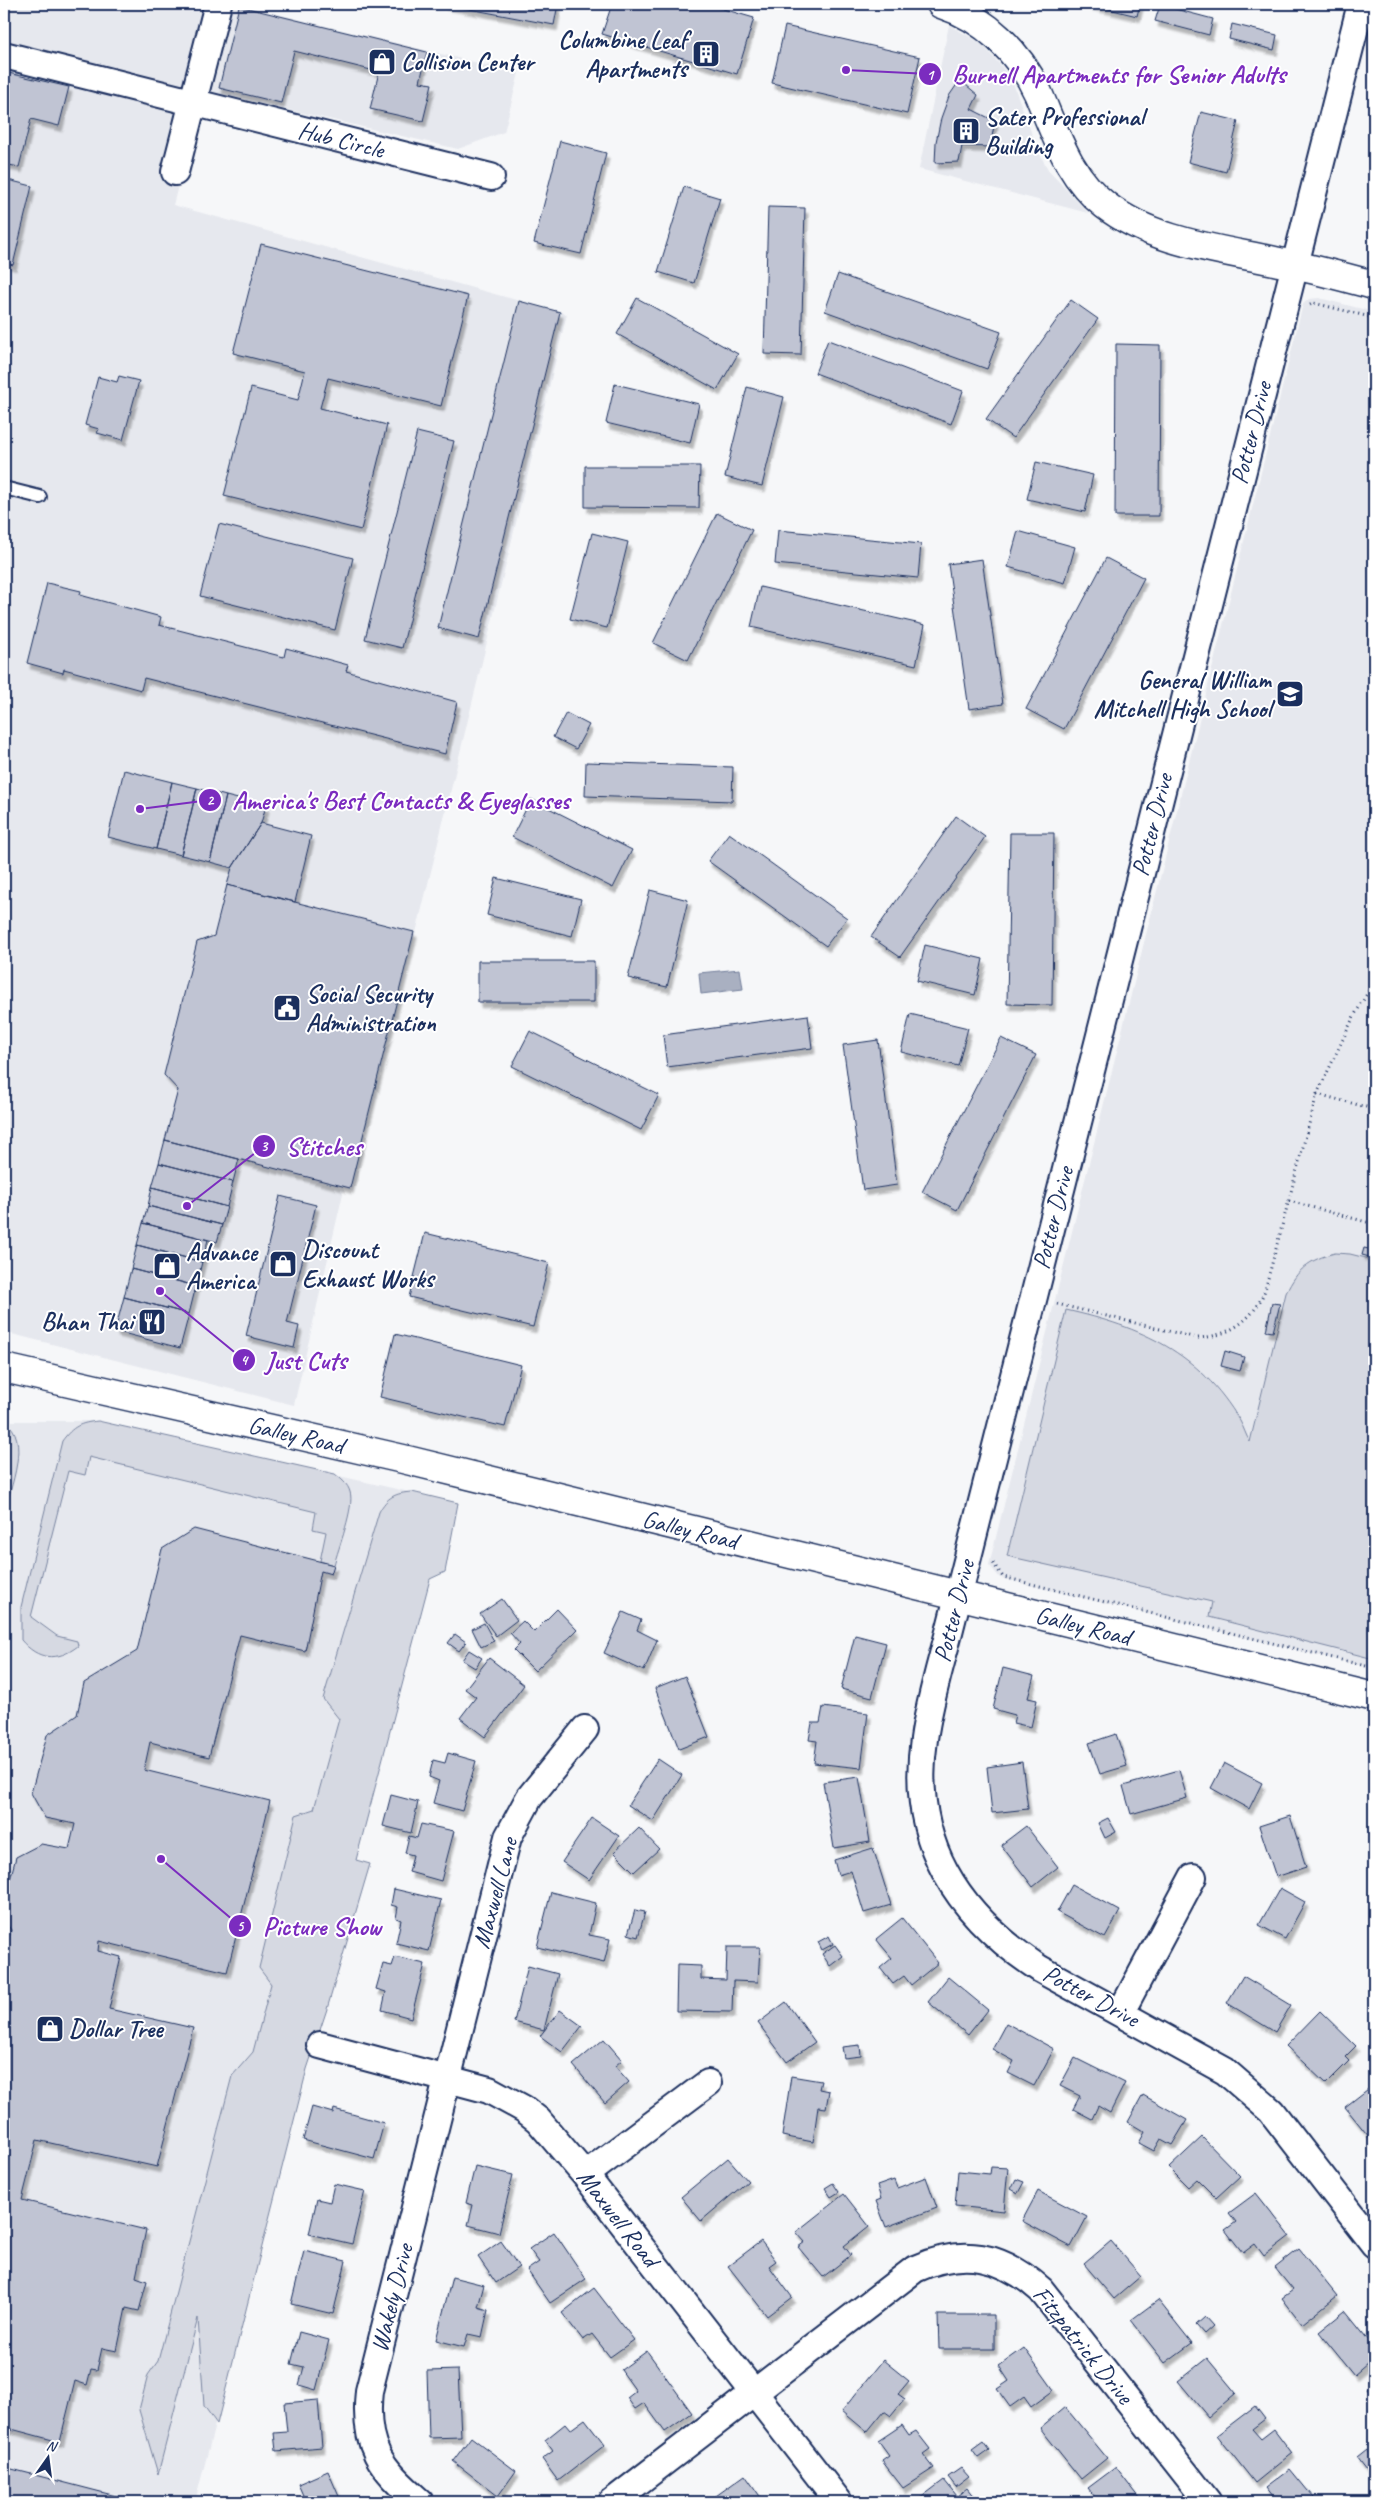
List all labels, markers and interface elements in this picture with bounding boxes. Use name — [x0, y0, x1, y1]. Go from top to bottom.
place label: Columbine Leaf Apartments — [558, 24, 692, 85]
building icon: Columbine Leaf Apartments — [691, 39, 721, 69]
place label: Collision Center — [401, 46, 536, 78]
shop icon: Collision Center — [367, 47, 397, 77]
callout: Burnell Apartments for Senior Adults — [918, 54, 1295, 95]
text: Burnell Apartments for Senior Adults — [952, 58, 1289, 91]
text: 1 — [927, 66, 936, 85]
place label: Sater Professional Building — [985, 101, 1148, 162]
street label: Hub Circle — [295, 114, 389, 167]
building icon: Sater Professional Building — [951, 116, 981, 146]
street label: Potter Drive — [1223, 377, 1280, 487]
place label: General William Mitchell High School — [1094, 664, 1276, 725]
school or university icon: General William Mitchell High School — [1275, 679, 1305, 709]
street label: Potter Drive — [1124, 769, 1181, 879]
callout: America's Best Contacts & Eyeglasses — [197, 779, 579, 820]
text: America's Best Contacts & Eyeglasses — [232, 784, 573, 817]
text: 2 — [207, 791, 215, 810]
place label: Social Security Administration — [306, 978, 436, 1039]
public building icon: Social Security Administration — [272, 993, 302, 1023]
callout: Stitches — [251, 1126, 372, 1167]
text: Stitches — [286, 1130, 365, 1163]
text: 3 — [261, 1137, 269, 1156]
street label: Potter Drive — [1025, 1162, 1082, 1272]
place label: Discount Exhaust Works — [302, 1234, 436, 1295]
place label: Advance America — [186, 1236, 259, 1297]
shop icon: Discount Exhaust Works — [268, 1249, 298, 1279]
shop icon: Advance America — [152, 1251, 182, 1281]
place label: Bhan Thai — [41, 1306, 136, 1338]
restaurant icon: Bhan Thai — [137, 1307, 167, 1337]
callout: Just Cuts — [231, 1339, 357, 1380]
text: Just Cuts — [263, 1344, 350, 1377]
text: 4 — [241, 1351, 250, 1370]
street label: Galley Road — [245, 1408, 351, 1462]
street label: Galley Road — [639, 1503, 745, 1558]
street label: Potter Drive — [926, 1555, 983, 1665]
street label: Galley Road — [1032, 1599, 1138, 1654]
street label: Maxwell Lane — [465, 1832, 526, 1952]
callout: Picture Show — [228, 1906, 391, 1947]
text: Picture Show — [263, 1910, 384, 1943]
text: 5 — [237, 1917, 245, 1936]
street label: Potter Drive — [1037, 1957, 1146, 2035]
place label: Dollar Tree — [69, 2013, 165, 2045]
shop icon: Dollar Tree — [35, 2014, 65, 2044]
street label: Maxwell Road — [570, 2163, 669, 2277]
street label: Wakely Drive — [363, 2239, 421, 2355]
street label: Fitzpatrick Drive — [1026, 2279, 1142, 2412]
north arrow — [22, 2434, 72, 2484]
text: N — [45, 2437, 60, 2456]

